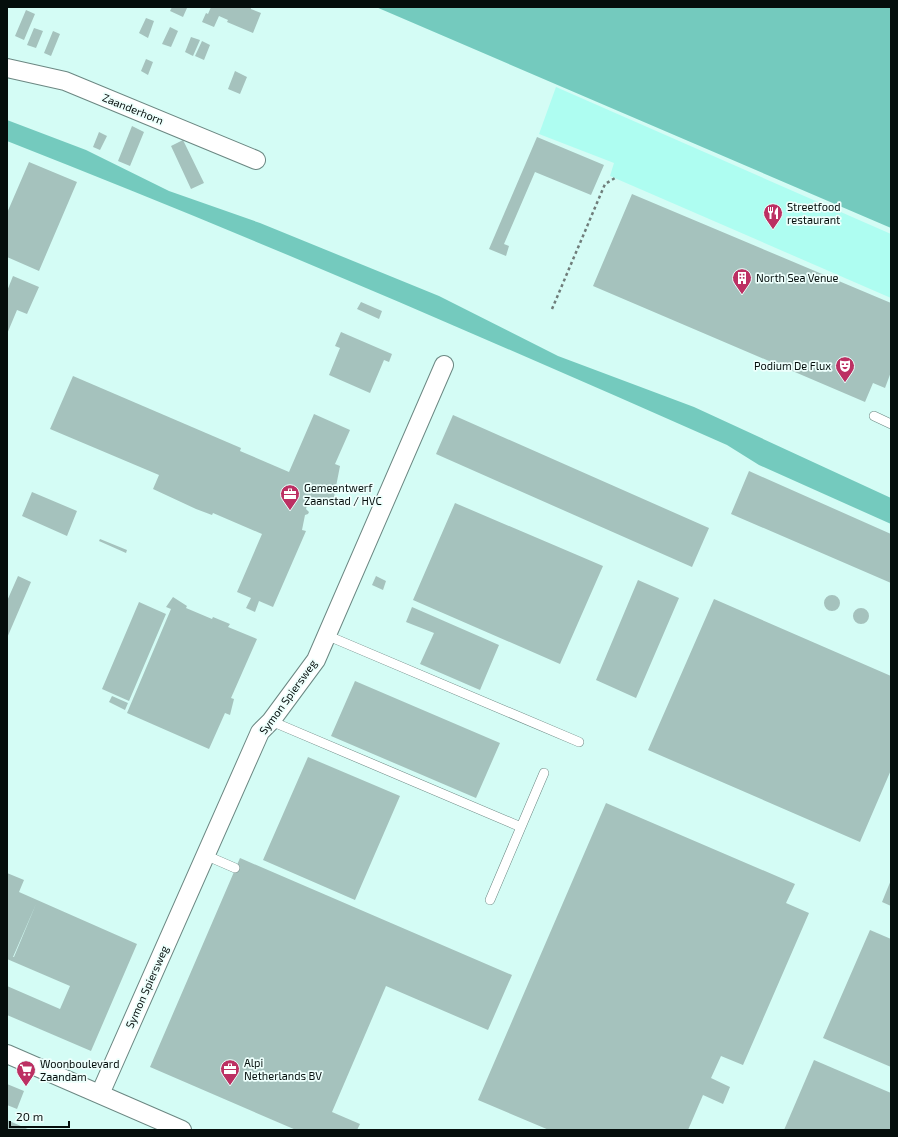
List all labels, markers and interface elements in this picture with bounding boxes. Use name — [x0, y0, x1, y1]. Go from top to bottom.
street label: Zaanderhorn — [101, 90, 166, 127]
place label: Streetfood restaurant — [787, 200, 840, 226]
restaurant icon: Streetfood restaurant — [762, 202, 784, 230]
building icon: North Sea Venue — [731, 267, 753, 295]
place label: North Sea Venue — [756, 271, 839, 284]
theatre icon: Podium De Flux — [834, 355, 856, 383]
place label: Podium De Flux — [754, 359, 831, 372]
place label: Gemeentwerf Zaanstad / HVC — [304, 481, 382, 507]
office icon: Gemeentwerf Zaanstad / HVC — [279, 483, 301, 511]
street label: Symon Spiersweg — [256, 657, 319, 736]
street label: Symon Spiersweg — [123, 944, 171, 1030]
place label: Alpi Netherlands BV — [244, 1056, 322, 1082]
place label: Woonboulevard Zaandam — [40, 1057, 119, 1083]
office icon: Alpi Netherlands BV — [219, 1058, 241, 1086]
supermarket icon: Woonboulevard Zaandam — [15, 1059, 37, 1087]
scale bar — [10, 1103, 69, 1129]
text: 20 m — [16, 1109, 43, 1123]

